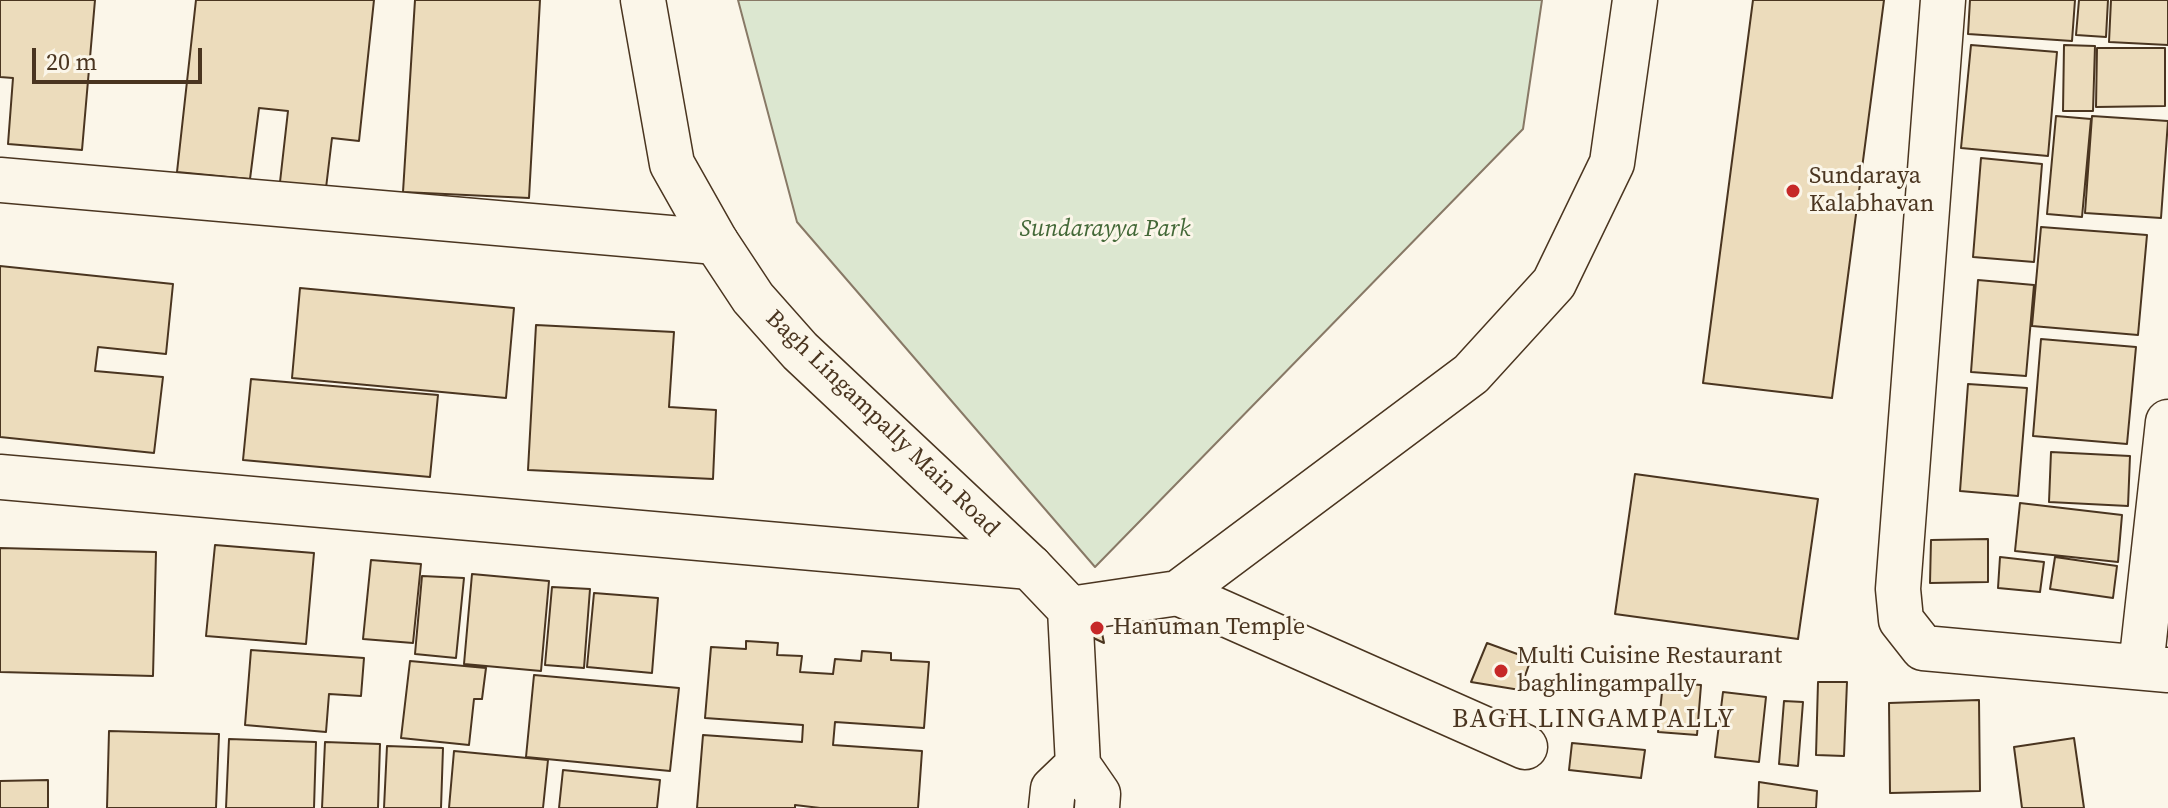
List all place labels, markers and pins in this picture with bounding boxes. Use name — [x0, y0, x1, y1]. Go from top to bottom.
place label: Sundaraya Kalabhavan — [1809, 163, 1934, 219]
marker: Sundaraya Kalabhavan — [1784, 182, 1802, 200]
place label: Hanuman Temple — [1113, 614, 1305, 642]
marker: Hanuman Temple — [1088, 619, 1106, 637]
place label: Multi Cuisine Restaurant baghlingampally — [1517, 643, 1782, 699]
marker: Multi Cuisine Restaurant baghlingampally — [1492, 662, 1510, 680]

